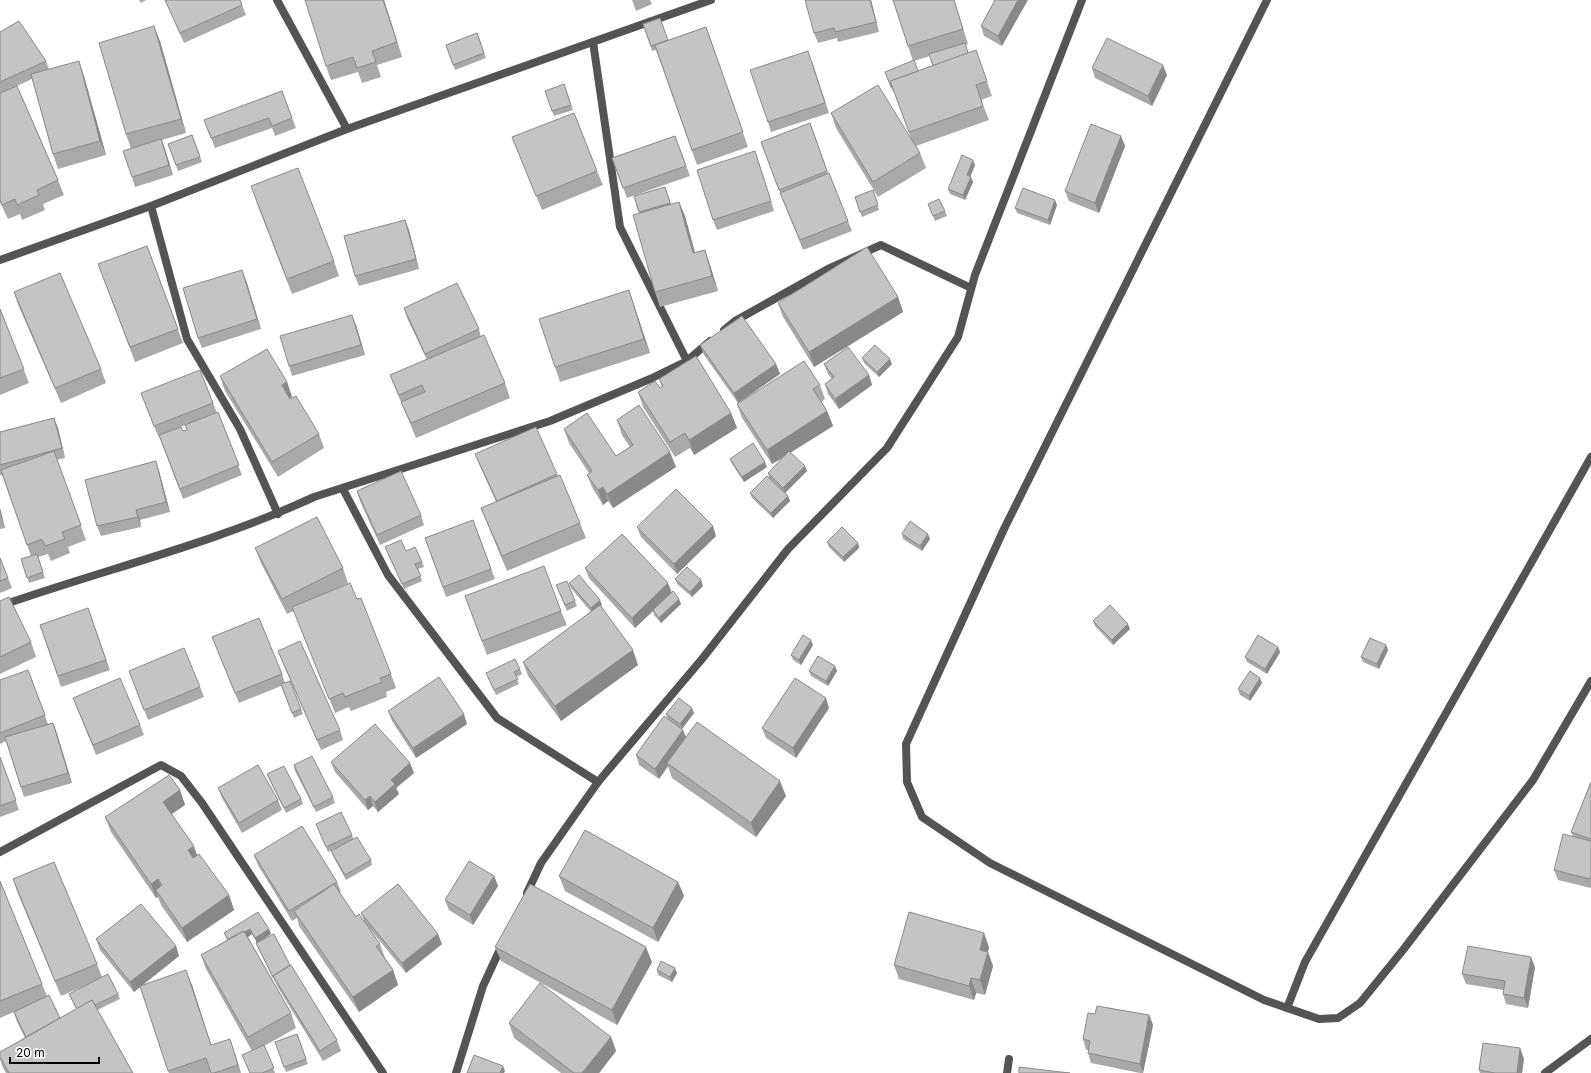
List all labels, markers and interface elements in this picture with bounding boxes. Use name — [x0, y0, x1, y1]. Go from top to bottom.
scale bar — [10, 1039, 99, 1065]
text: 20 m — [16, 1045, 45, 1060]

